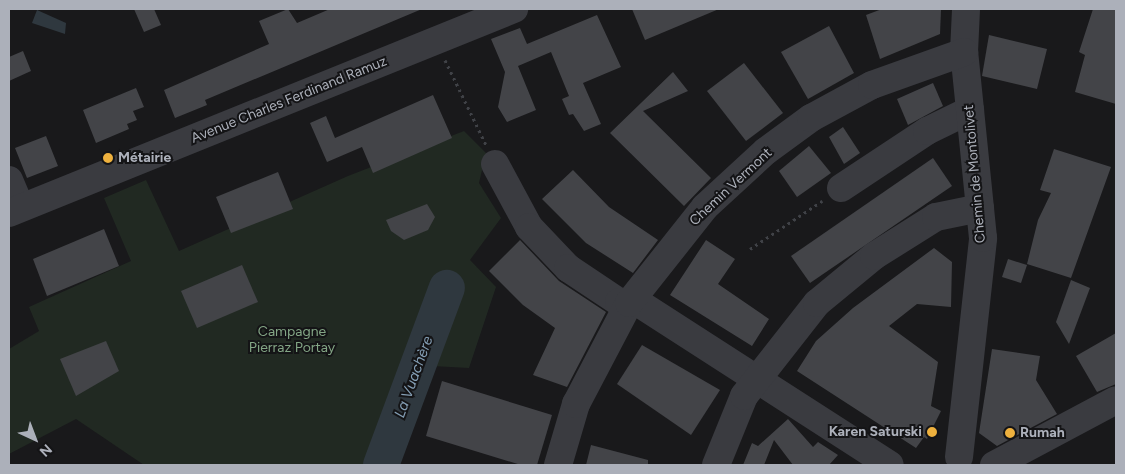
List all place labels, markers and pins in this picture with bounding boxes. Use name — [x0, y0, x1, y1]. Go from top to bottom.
place label: Métairie — [118, 150, 171, 166]
marker: Métairie — [102, 152, 114, 164]
place label: Karen Saturski — [829, 424, 922, 440]
place label: Rumah — [1020, 425, 1065, 441]
marker: Karen Saturski — [926, 426, 938, 438]
marker: Rumah — [1004, 427, 1016, 439]

